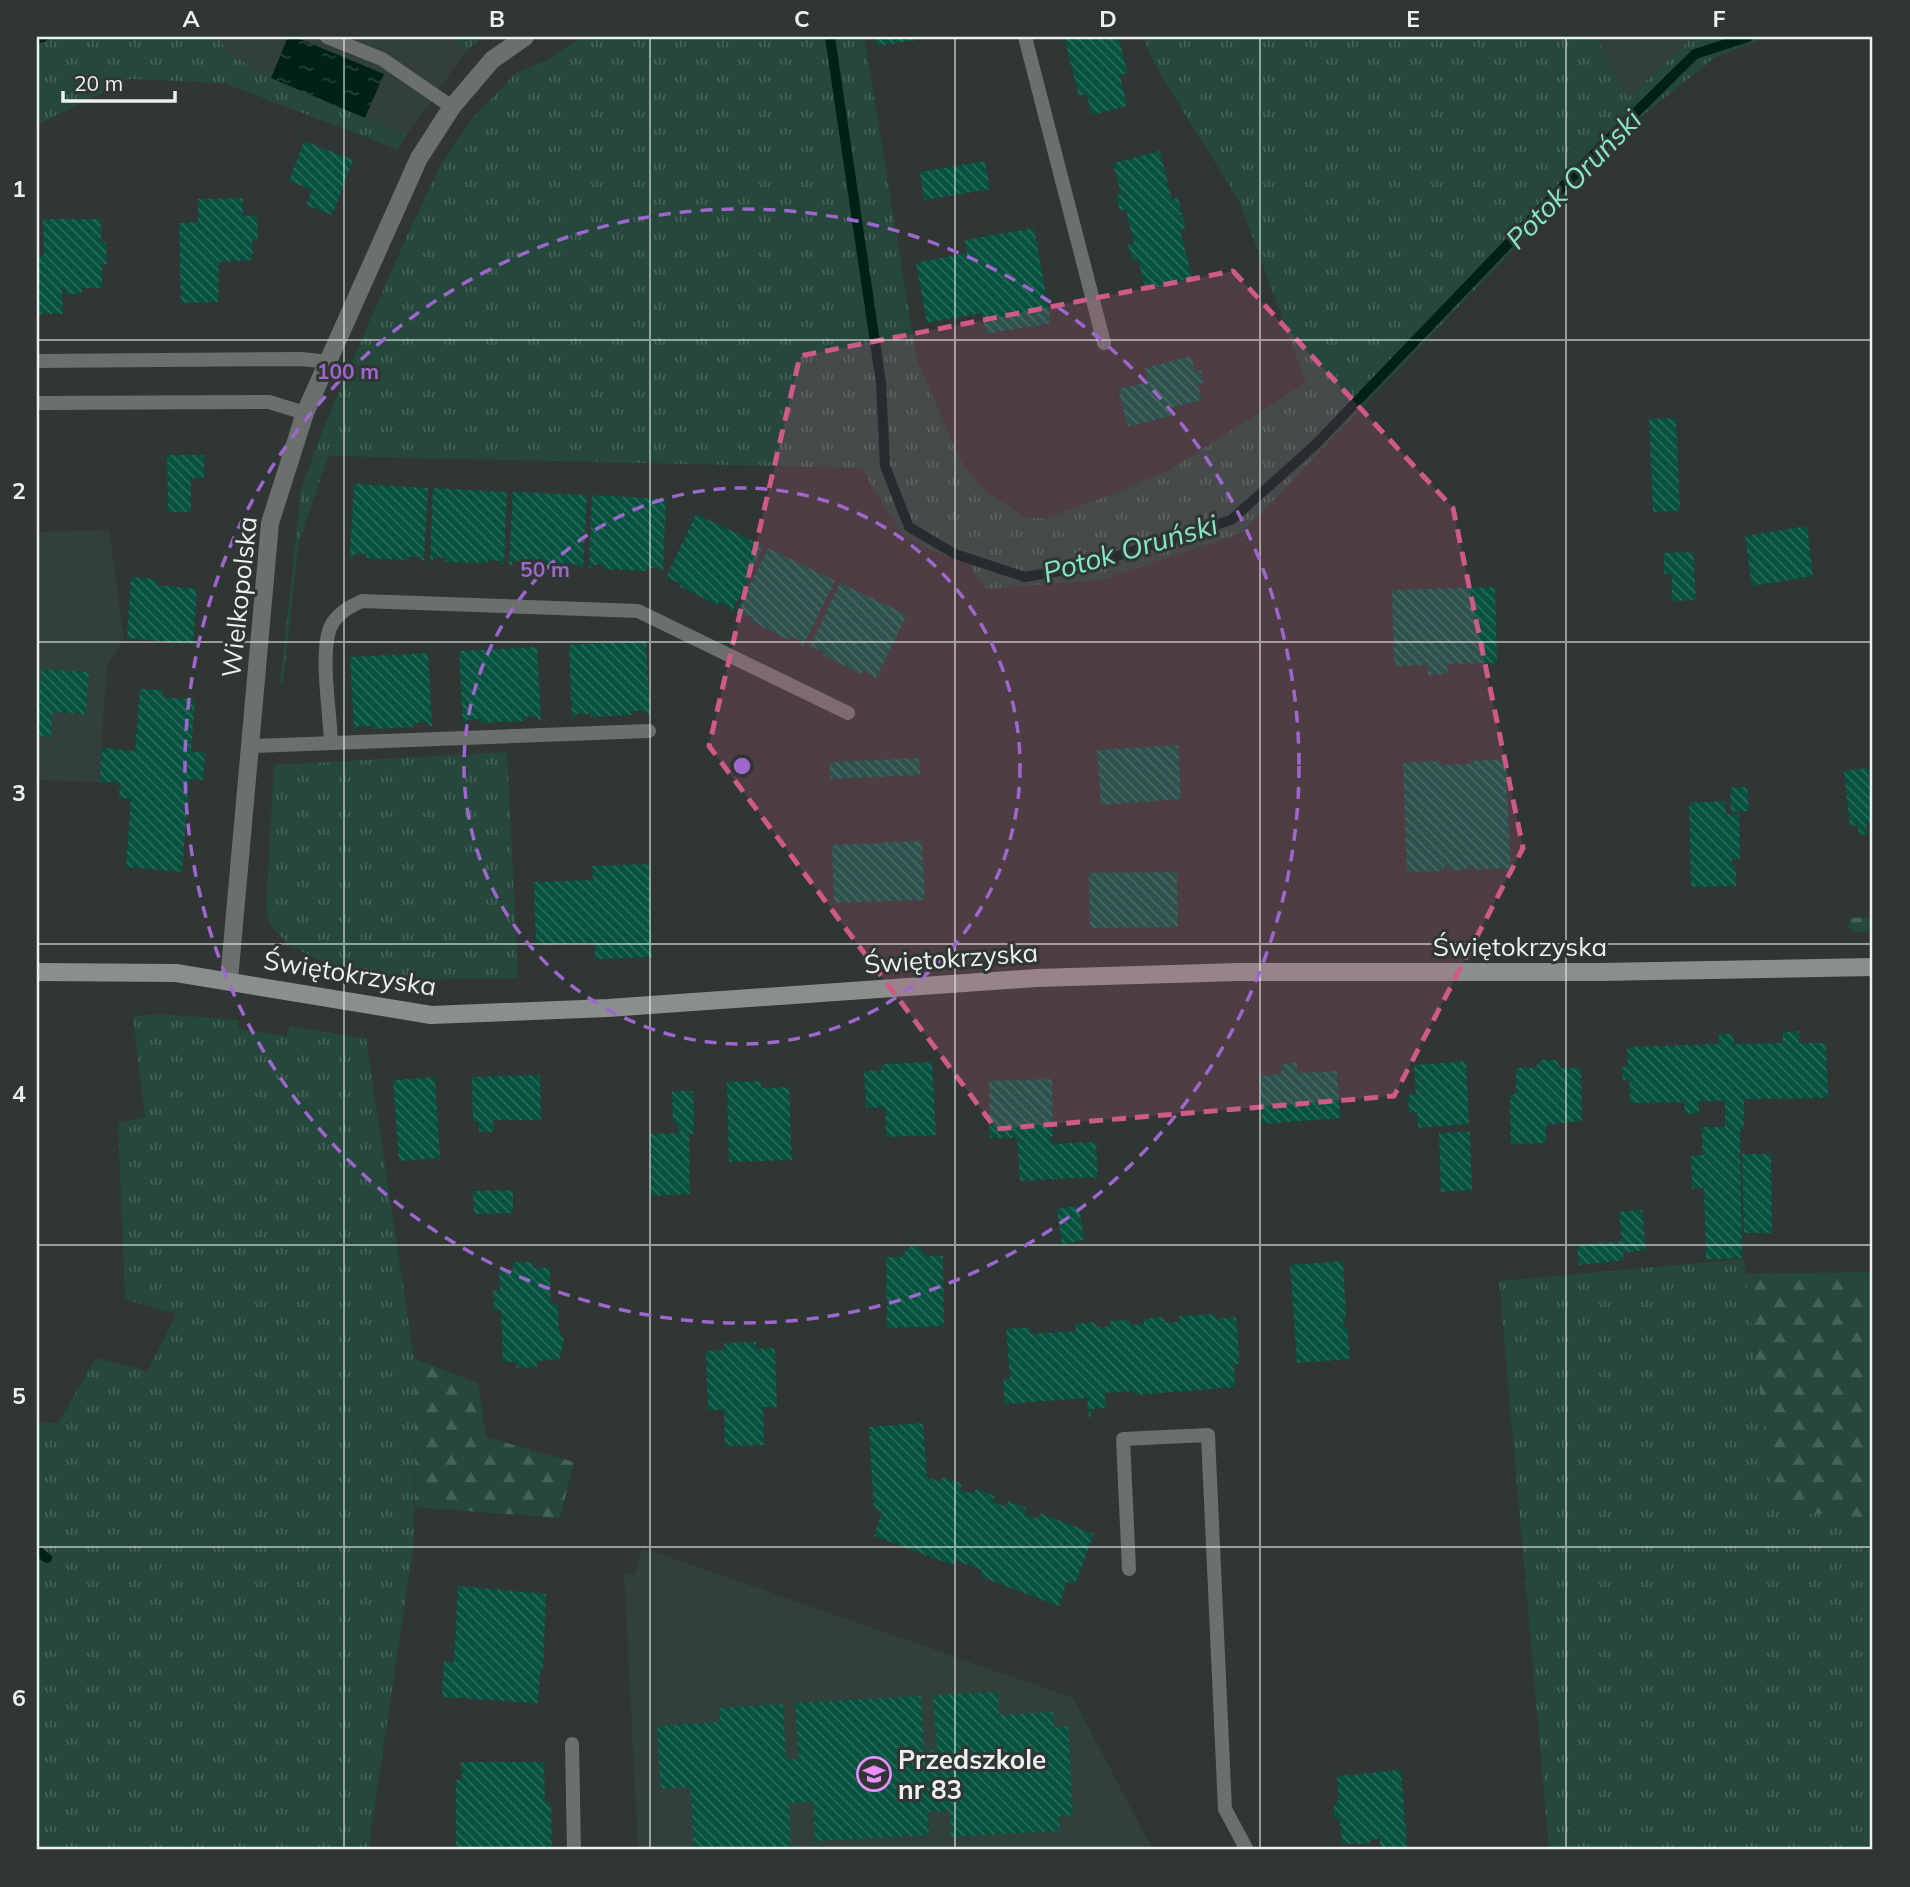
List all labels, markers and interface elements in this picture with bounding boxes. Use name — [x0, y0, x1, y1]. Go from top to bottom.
text: A — [182, 4, 200, 33]
text: B — [489, 4, 505, 33]
text: C — [794, 4, 810, 33]
text: D — [1099, 4, 1117, 33]
text: E — [1406, 4, 1420, 33]
text: F — [1712, 4, 1726, 33]
scale bar — [63, 60, 175, 104]
text: 20 m — [74, 70, 123, 96]
water label: Potok Oruński — [1498, 102, 1648, 256]
text: 1 — [12, 174, 26, 203]
text: 100 m — [317, 358, 379, 384]
text: 2 — [12, 476, 26, 505]
water label: Potok Oruński — [1039, 506, 1222, 590]
street label: Wielkopolska — [214, 515, 264, 679]
text: 50 m — [520, 556, 570, 582]
centre of rings — [730, 754, 754, 778]
text: 3 — [12, 778, 26, 807]
street label: Świętokrzyska — [1433, 930, 1607, 963]
street label: Świętokrzyska — [863, 935, 1039, 981]
street label: Świętokrzyska — [261, 943, 439, 1003]
text: 4 — [12, 1079, 26, 1108]
text: 5 — [12, 1381, 26, 1410]
text: 6 — [12, 1683, 26, 1712]
place label: Przedszkole nr 83 — [898, 1743, 1046, 1806]
school or university icon: Przedszkole nr 83 — [855, 1755, 893, 1793]

